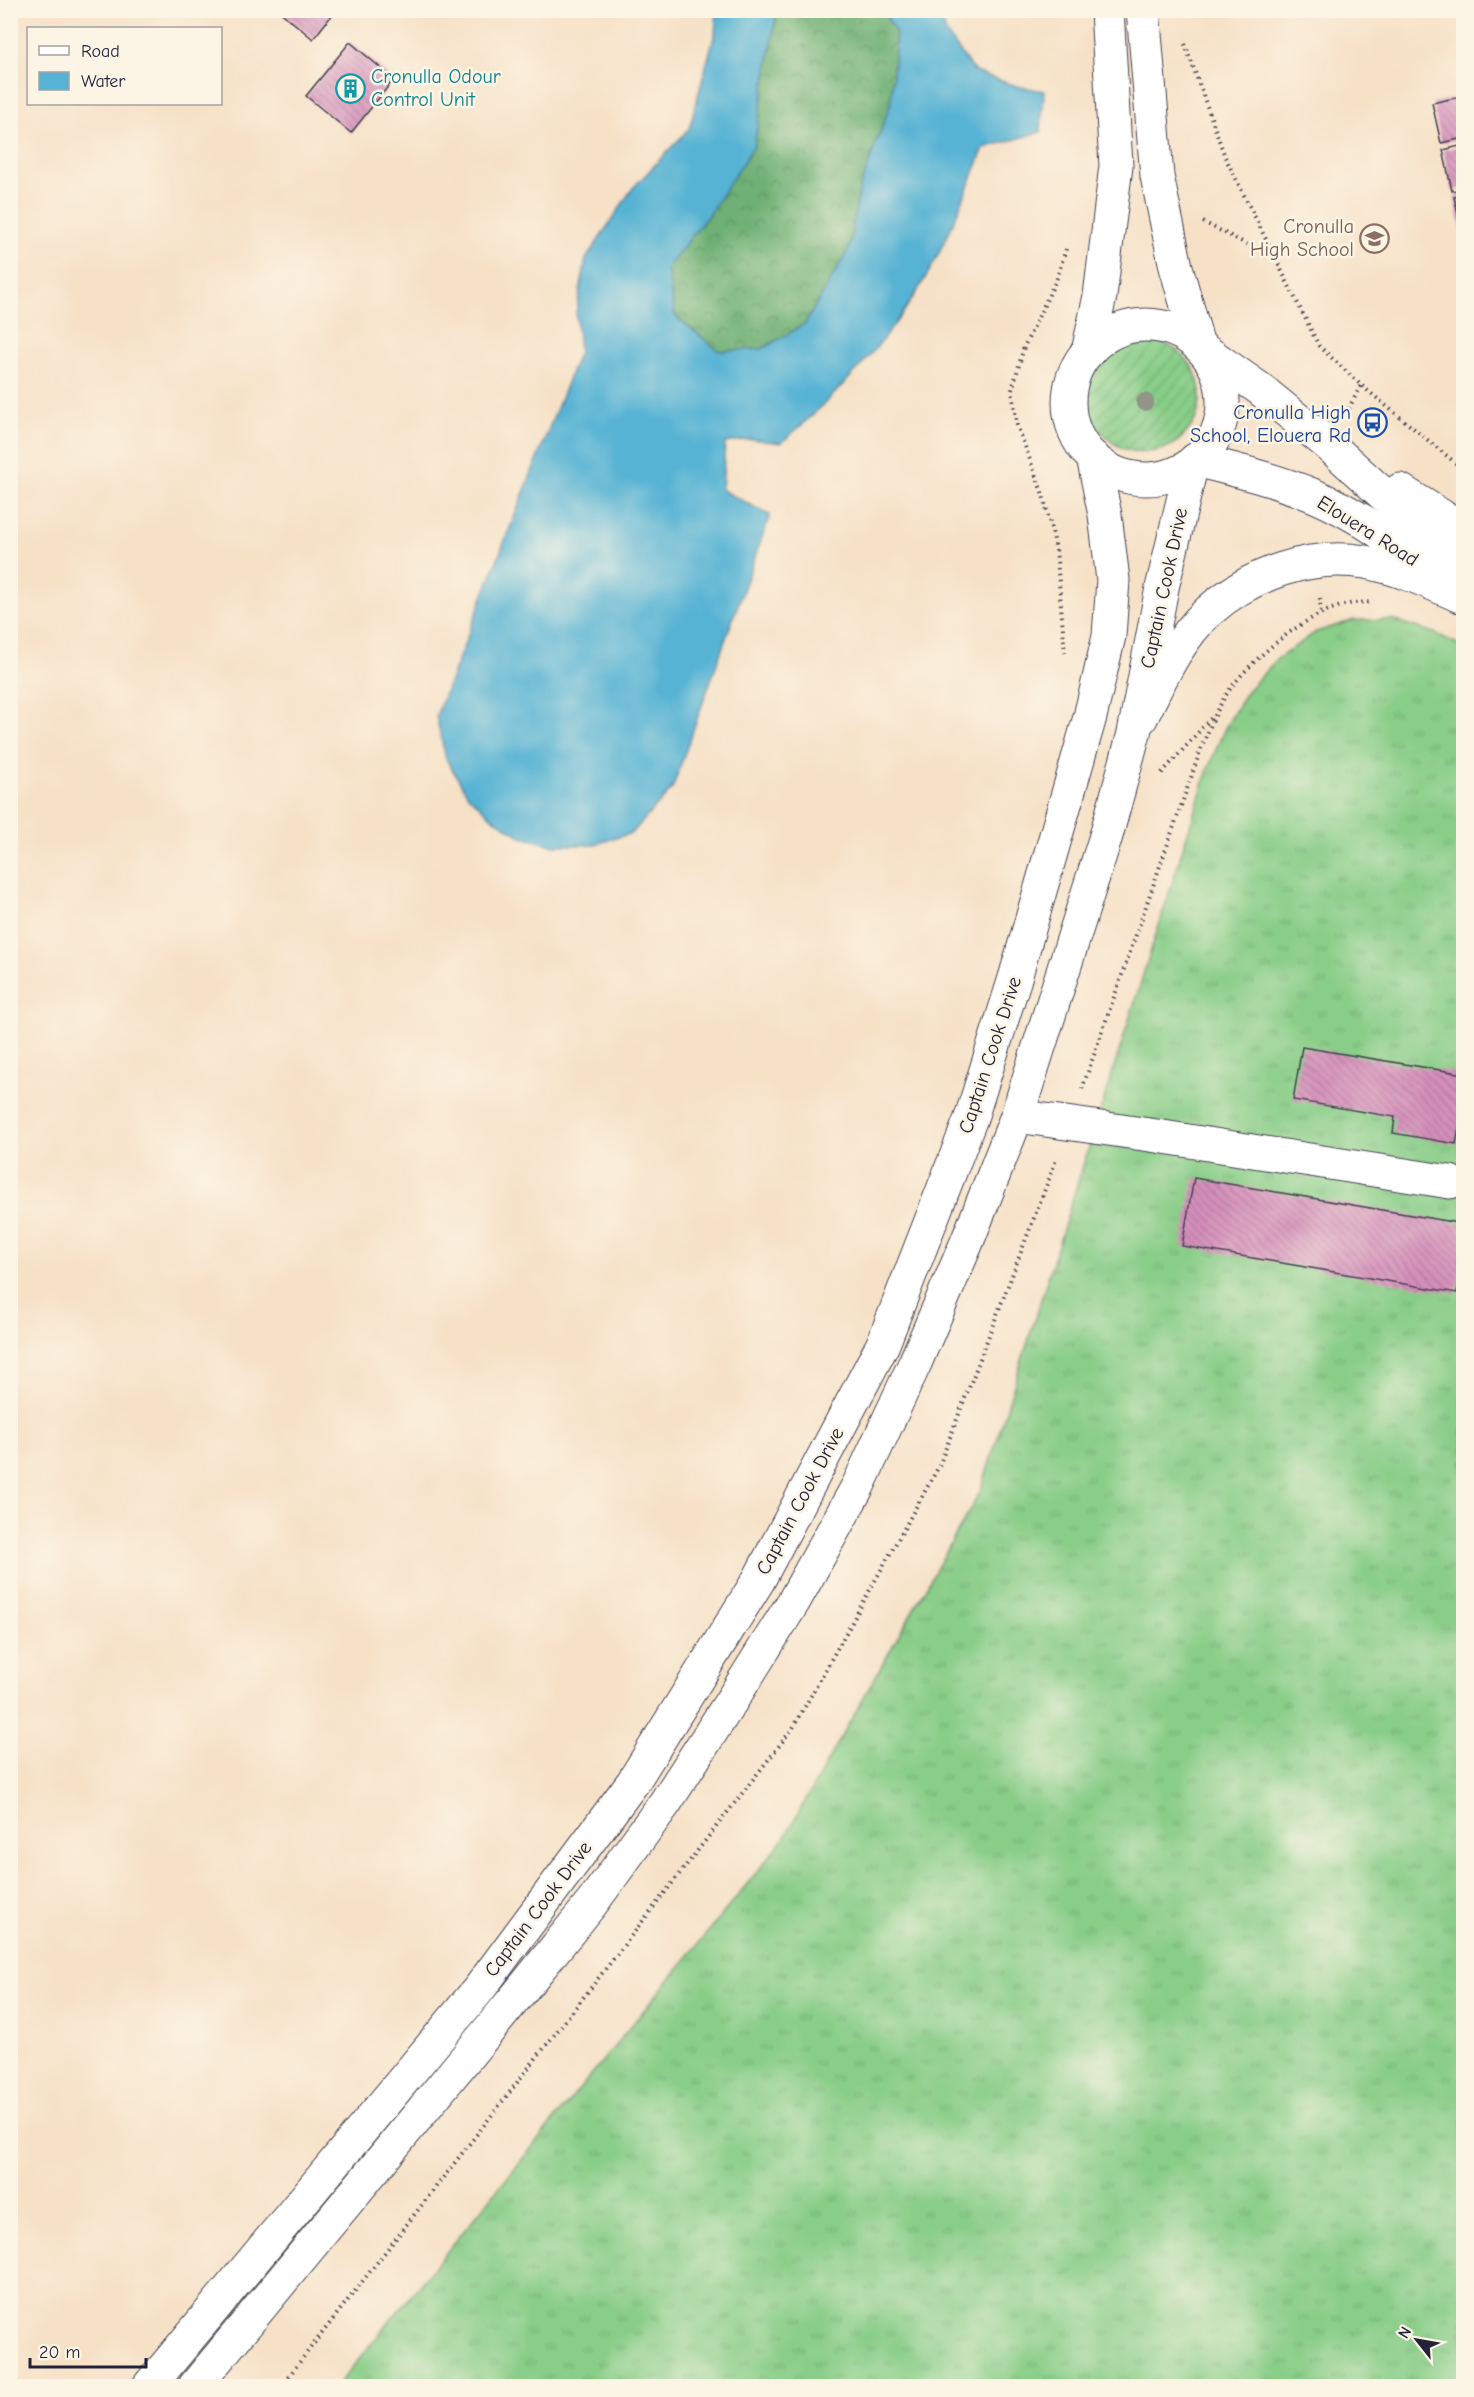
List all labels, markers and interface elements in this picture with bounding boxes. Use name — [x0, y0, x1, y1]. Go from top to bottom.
legend — [27, 27, 222, 105]
text: Road — [81, 41, 120, 62]
place label: Cronulla Odour Control Unit — [371, 65, 501, 111]
text: Water — [81, 71, 126, 92]
building icon: Cronulla Odour Control Unit — [334, 72, 366, 104]
place label: Cronulla High School — [1250, 215, 1354, 261]
school or university icon: Cronulla High School — [1359, 222, 1391, 254]
place label: Cronulla High School, Elouera Rd — [1190, 401, 1351, 447]
bus stop icon: Cronulla High School, Elouera Rd — [1356, 407, 1388, 439]
street label: Elouera Road — [1313, 491, 1423, 571]
street label: Captain Cook Drive — [1136, 506, 1192, 670]
street label: Captain Cook Drive — [954, 974, 1026, 1136]
street label: Captain Cook Drive — [751, 1423, 849, 1579]
street label: Captain Cook Drive — [480, 1837, 596, 1981]
north arrow — [1387, 2310, 1447, 2370]
text: N — [1395, 2324, 1415, 2342]
scale bar — [30, 2331, 146, 2369]
text: 20 m — [39, 2342, 80, 2363]

